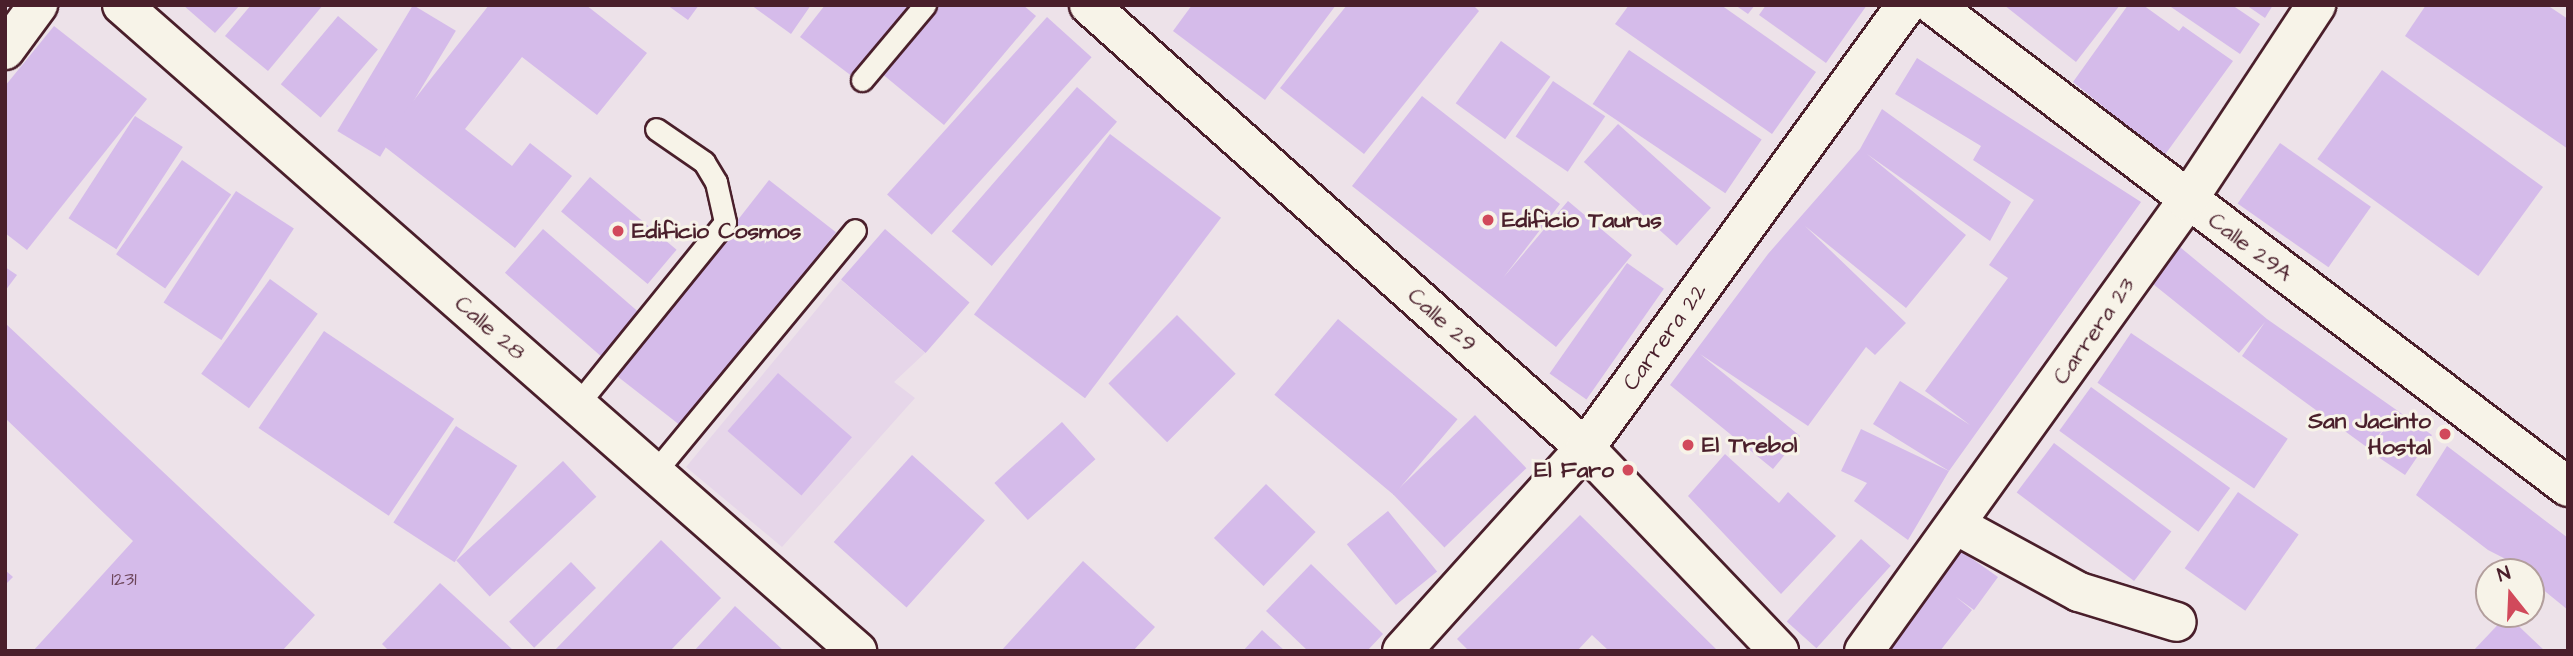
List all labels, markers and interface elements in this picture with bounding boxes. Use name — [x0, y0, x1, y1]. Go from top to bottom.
place label: Edificio Taurus — [1502, 206, 1662, 234]
street label: Calle 29A — [2203, 207, 2297, 287]
marker: Edificio Taurus — [1480, 212, 1496, 228]
place label: Edificio Cosmos — [632, 217, 801, 245]
marker: Edificio Cosmos — [610, 223, 626, 239]
street label: Carrera 23 — [2047, 272, 2141, 390]
street label: Carrera 22 — [1617, 278, 1713, 396]
street label: Calle 29 — [1402, 282, 1482, 358]
street label: Calle 28 — [449, 290, 531, 366]
place label: San Jacinto Hostal — [2308, 407, 2431, 461]
marker: San Jacinto Hostal — [2437, 426, 2453, 442]
place label: El Trebol — [1702, 431, 1797, 459]
marker: El Trebol — [1680, 437, 1696, 453]
place label: El Faro — [1534, 456, 1614, 484]
marker: El Faro — [1620, 462, 1636, 478]
north arrow — [2475, 558, 2545, 628]
text: N — [2494, 560, 2514, 589]
house number: 1231 — [111, 569, 137, 591]

